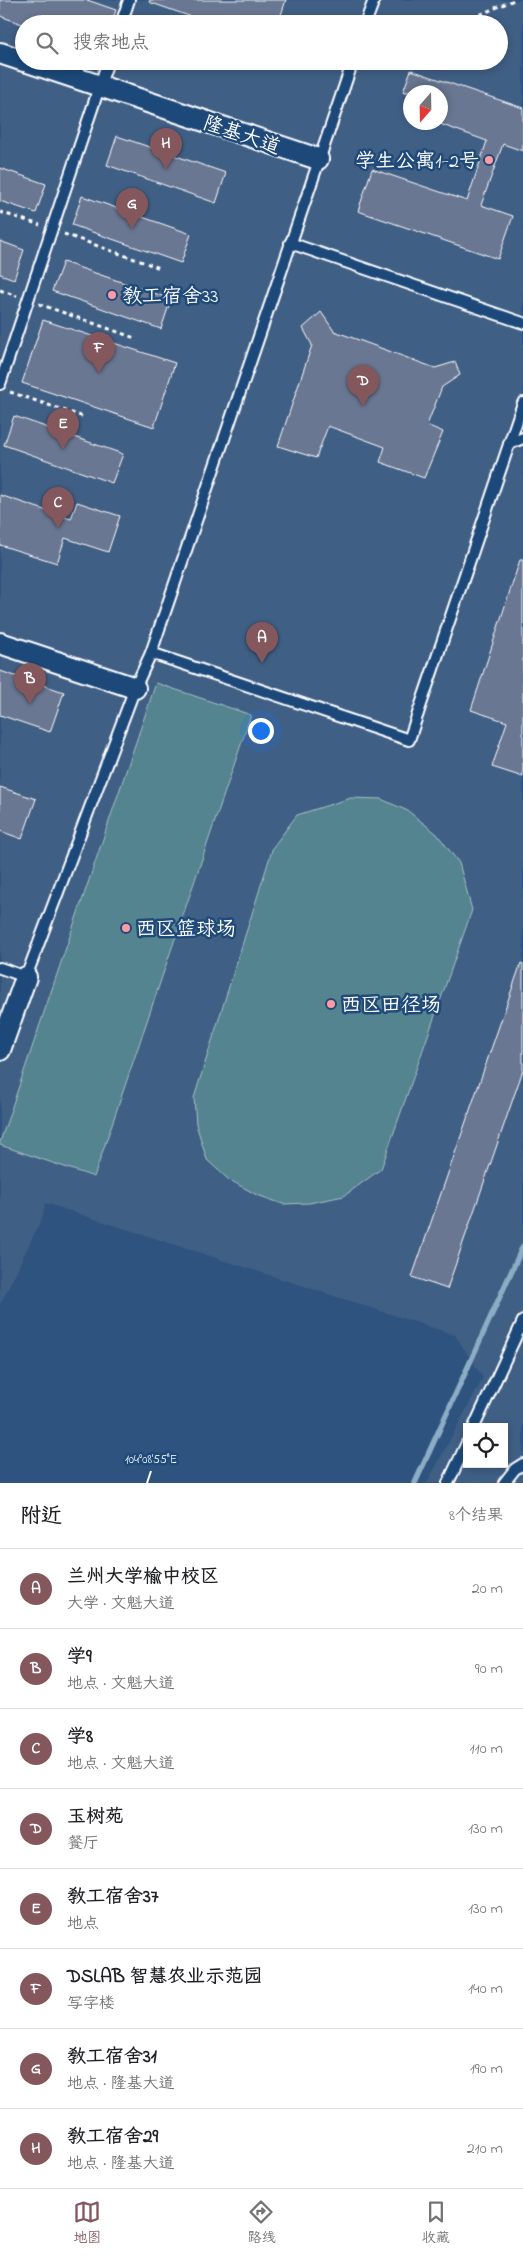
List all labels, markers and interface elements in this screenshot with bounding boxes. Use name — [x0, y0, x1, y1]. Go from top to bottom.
search box — [15, 15, 508, 70]
icon: search — [33, 29, 61, 57]
text: 搜索地点 — [73, 30, 149, 57]
north arrow — [403, 85, 448, 130]
street label: 隆基大道 — [199, 110, 284, 163]
pin: H — [150, 128, 182, 169]
place label: 学生公寓1-2号 — [355, 148, 479, 177]
marker: 学生公寓1-2号 — [483, 154, 495, 166]
pin: G — [116, 188, 148, 229]
place label: 教工宿舍33 — [122, 283, 219, 312]
marker: 教工宿舍33 — [106, 289, 118, 301]
pin: F — [83, 332, 115, 373]
pin: D — [347, 365, 379, 406]
pin: E — [47, 408, 79, 449]
pin: C — [42, 487, 74, 528]
pin: A — [246, 622, 278, 663]
pin: B — [14, 663, 46, 704]
your location — [248, 718, 274, 744]
place label: 西区篮球场 — [136, 916, 236, 945]
marker: 西区篮球场 — [120, 922, 132, 934]
place label: 西区田径场 — [341, 992, 441, 1021]
marker: 西区田径场 — [325, 998, 337, 1010]
map controls — [463, 1423, 508, 1468]
button: locate — [463, 1423, 508, 1468]
text: 104°08'55"E — [125, 1451, 177, 1469]
text: 附近 — [20, 1502, 62, 1532]
text: 8个结果 — [449, 1504, 503, 1528]
text: 兰州大学榆中校区 — [67, 1564, 219, 1591]
text: A — [31, 1577, 41, 1601]
text: 20 m — [472, 1577, 503, 1601]
text: 大学 · 文魁大道 — [67, 1592, 174, 1616]
text: 学9 — [67, 1644, 92, 1671]
text: B — [31, 1657, 41, 1681]
text: 90 m — [475, 1657, 503, 1681]
text: 地点 · 文魁大道 — [67, 1672, 174, 1696]
text: 学8 — [67, 1724, 93, 1751]
text: C — [32, 1737, 40, 1761]
text: 110 m — [469, 1737, 503, 1761]
text: 地点 · 文魁大道 — [67, 1752, 174, 1776]
text: 玉树苑 — [67, 1804, 124, 1831]
text: D — [30, 1817, 42, 1841]
text: 130 m — [468, 1817, 503, 1841]
text: 餐厅 — [67, 1832, 99, 1856]
text: 教工宿舍37 — [67, 1884, 159, 1911]
text: E — [31, 1897, 41, 1921]
text: 130 m — [468, 1897, 503, 1921]
text: 地点 — [67, 1912, 99, 1936]
text: DSLAB 智慧农业示范园 — [67, 1964, 262, 1991]
text: F — [31, 1977, 41, 2001]
text: 140 m — [468, 1977, 503, 2001]
text: 写字楼 — [67, 1992, 115, 2016]
text: 教工宿舍31 — [67, 2044, 157, 2071]
text: G — [31, 2057, 41, 2081]
text: 190 m — [470, 2057, 503, 2081]
text: 地点 · 隆基大道 — [67, 2072, 174, 2096]
text: 教工宿舍29 — [67, 2124, 158, 2151]
text: H — [31, 2137, 41, 2161]
text: 210 m — [467, 2137, 503, 2161]
text: 地点 · 隆基大道 — [67, 2152, 174, 2176]
tab: 地图 — [73, 2198, 101, 2249]
tab: 路线 — [247, 2198, 275, 2249]
tab: 收藏 — [422, 2198, 450, 2249]

